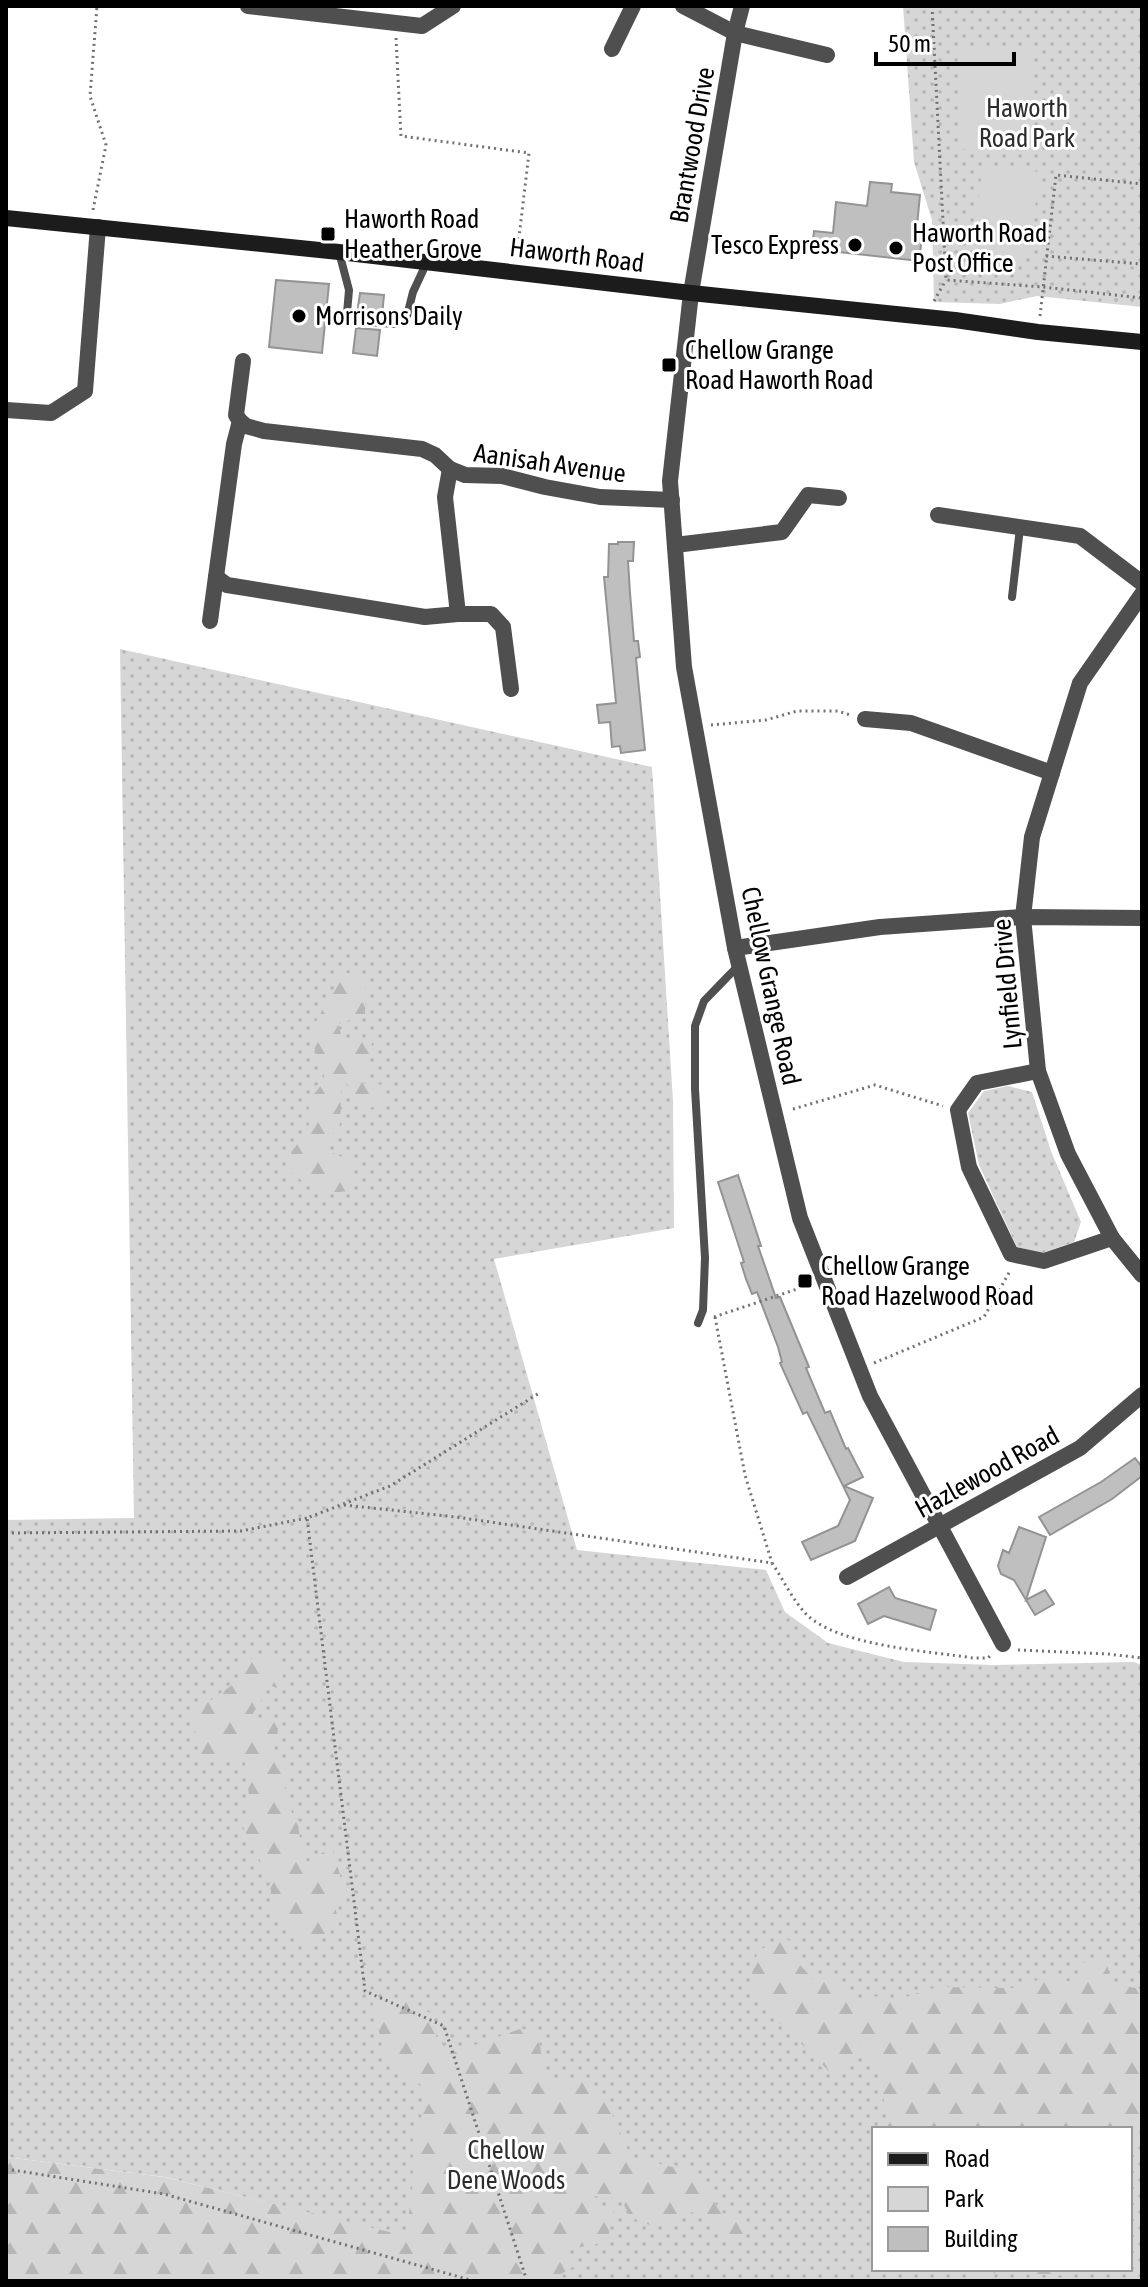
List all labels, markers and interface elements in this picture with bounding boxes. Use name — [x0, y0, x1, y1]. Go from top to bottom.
scale bar — [876, 16, 1014, 66]
text: 50 m — [888, 30, 931, 57]
street label: Brantwood Drive — [664, 65, 720, 225]
park label: Haworth Road Park — [979, 93, 1075, 153]
place label: Haworth Road Heather Grove — [344, 204, 482, 264]
place label: Haworth Road Post Office — [912, 218, 1047, 278]
marker: Haworth Road Heather Grove — [319, 225, 337, 243]
place label: Tesco Express — [711, 230, 839, 260]
street label: Haworth Road — [508, 232, 646, 278]
marker: Tesco Express — [846, 236, 864, 254]
marker: Haworth Road Post Office — [887, 239, 905, 257]
place label: Morrisons Daily — [315, 301, 463, 331]
marker: Morrisons Daily — [290, 307, 308, 325]
place label: Chellow Grange Road Haworth Road — [685, 335, 874, 395]
marker: Chellow Grange Road Haworth Road — [660, 356, 678, 374]
street label: Aanisah Avenue — [472, 438, 628, 488]
street label: Chellow Grange Road — [735, 884, 807, 1088]
street label: Lynfield Drive — [986, 918, 1028, 1050]
place label: Chellow Grange Road Hazelwood Road — [821, 1251, 1034, 1311]
marker: Chellow Grange Road Hazelwood Road — [796, 1272, 814, 1290]
street label: Hazlewood Road — [910, 1420, 1064, 1524]
legend — [872, 2127, 1132, 2271]
park label: Chellow Dene Woods — [447, 2135, 565, 2195]
text: Road — [944, 2145, 990, 2172]
text: Park — [944, 2185, 985, 2212]
text: Building — [944, 2225, 1018, 2252]

